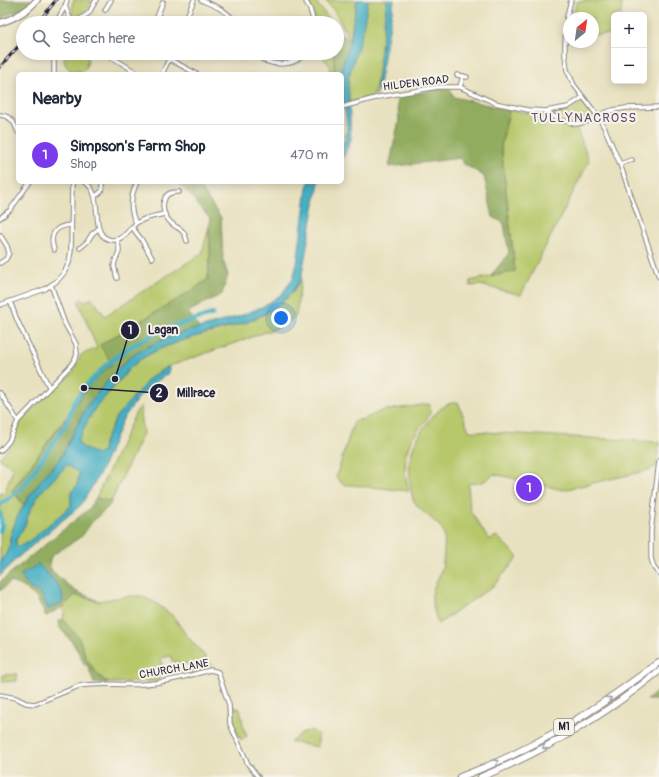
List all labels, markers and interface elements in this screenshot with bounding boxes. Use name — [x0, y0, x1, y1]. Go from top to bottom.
north arrow — [563, 12, 599, 48]
map controls — [611, 12, 647, 84]
button: + — [611, 12, 647, 48]
search box — [16, 16, 344, 60]
icon: search — [30, 27, 52, 49]
text: Search here — [62, 29, 135, 48]
button: − — [611, 48, 647, 84]
street label: HILDEN ROAD — [382, 72, 450, 93]
text: Nearby — [32, 88, 81, 109]
district label: TULLYNACROSS — [531, 110, 637, 126]
text: Simpson's Farm Shop — [70, 137, 206, 156]
text: 1 — [42, 147, 48, 163]
text: 470 m — [290, 147, 328, 163]
text: Shop — [70, 156, 97, 172]
your location — [271, 308, 291, 328]
callout: Lagan — [120, 318, 186, 342]
text: 1 — [128, 323, 132, 338]
text: Lagan — [148, 323, 178, 338]
callout: Millrace — [149, 381, 223, 405]
text: 2 — [156, 386, 163, 401]
text: Millrace — [177, 386, 216, 401]
pin: 1 — [516, 473, 542, 503]
street label: CHURCH LANE — [138, 656, 210, 681]
one-way arrow — [605, 696, 612, 704]
road number: M1 — [554, 719, 574, 735]
one-way arrow — [542, 742, 549, 749]
one-way arrow — [492, 759, 499, 767]

